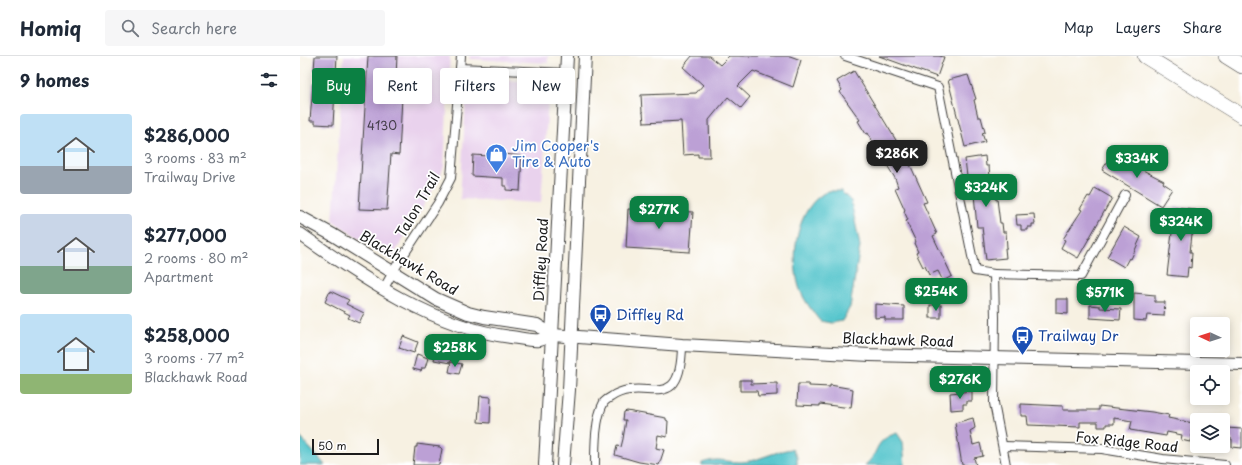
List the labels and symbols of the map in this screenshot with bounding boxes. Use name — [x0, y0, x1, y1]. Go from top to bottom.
house number: 4130 — [367, 116, 397, 134]
place label: Jim Cooper's Tire & Auto — [512, 135, 599, 172]
pin: $286K — [869, 140, 925, 174]
shop icon: Jim Cooper's Tire & Auto — [483, 141, 509, 174]
pin: $334K — [1109, 145, 1165, 179]
street label: Talon Trail — [390, 168, 445, 242]
pin: $324K — [958, 174, 1014, 208]
pin: $277K — [631, 196, 687, 230]
pin: $324K — [1153, 208, 1209, 242]
street label: Diffley Road — [528, 218, 553, 302]
street label: Blackhawk Road — [356, 225, 462, 300]
pin: $254K — [908, 278, 964, 312]
pin: $571K — [1077, 279, 1133, 313]
bus stop icon: Diffley Rd — [587, 302, 613, 335]
place label: Diffley Rd — [616, 304, 684, 325]
north arrow — [1190, 317, 1230, 357]
bus stop icon: Trailway Dr — [1009, 323, 1035, 356]
place label: Trailway Dr — [1038, 325, 1119, 346]
street label: Blackhawk Road — [842, 327, 954, 352]
pin: $258K — [427, 334, 483, 368]
pin: $276K — [932, 366, 988, 400]
street label: Fox Ridge Road — [1075, 426, 1179, 457]
scale bar — [312, 437, 379, 456]

